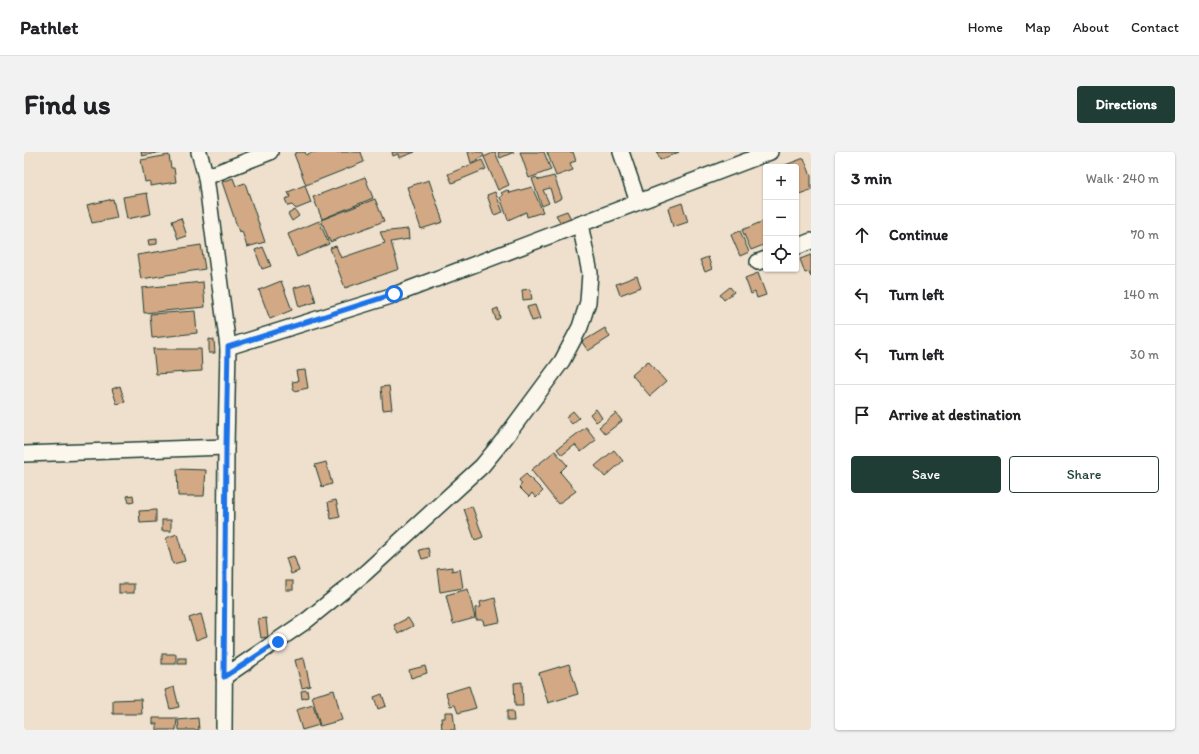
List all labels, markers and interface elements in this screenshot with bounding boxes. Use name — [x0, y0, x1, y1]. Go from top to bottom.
text: Pathlet — [20, 16, 78, 39]
text: Home — [968, 19, 1003, 36]
text: Map — [1025, 19, 1051, 36]
text: About — [1073, 19, 1109, 36]
text: Contact — [1131, 19, 1179, 36]
button: Directions — [1077, 86, 1175, 123]
text: Find us — [24, 87, 111, 121]
map controls — [763, 164, 799, 272]
button: + — [763, 164, 799, 200]
text: 3 min — [851, 168, 892, 188]
text: Walk · 240 m — [1086, 171, 1159, 186]
button: − — [763, 200, 799, 236]
icon: ahead — [851, 224, 873, 246]
text: Continue — [889, 226, 948, 244]
text: 70 m — [1131, 227, 1159, 242]
button: locate — [763, 236, 799, 272]
icon: left — [851, 284, 873, 306]
route start — [385, 285, 403, 303]
text: Turn left — [889, 286, 944, 304]
text: 140 m — [1123, 287, 1159, 302]
icon: left — [851, 344, 873, 366]
text: Turn left — [889, 346, 944, 364]
text: 30 m — [1130, 347, 1159, 362]
icon: arrive — [851, 404, 873, 426]
text: Arrive at destination — [889, 406, 1021, 424]
button: Save — [851, 456, 1001, 493]
button: Share — [1009, 456, 1159, 493]
route end — [269, 633, 287, 651]

